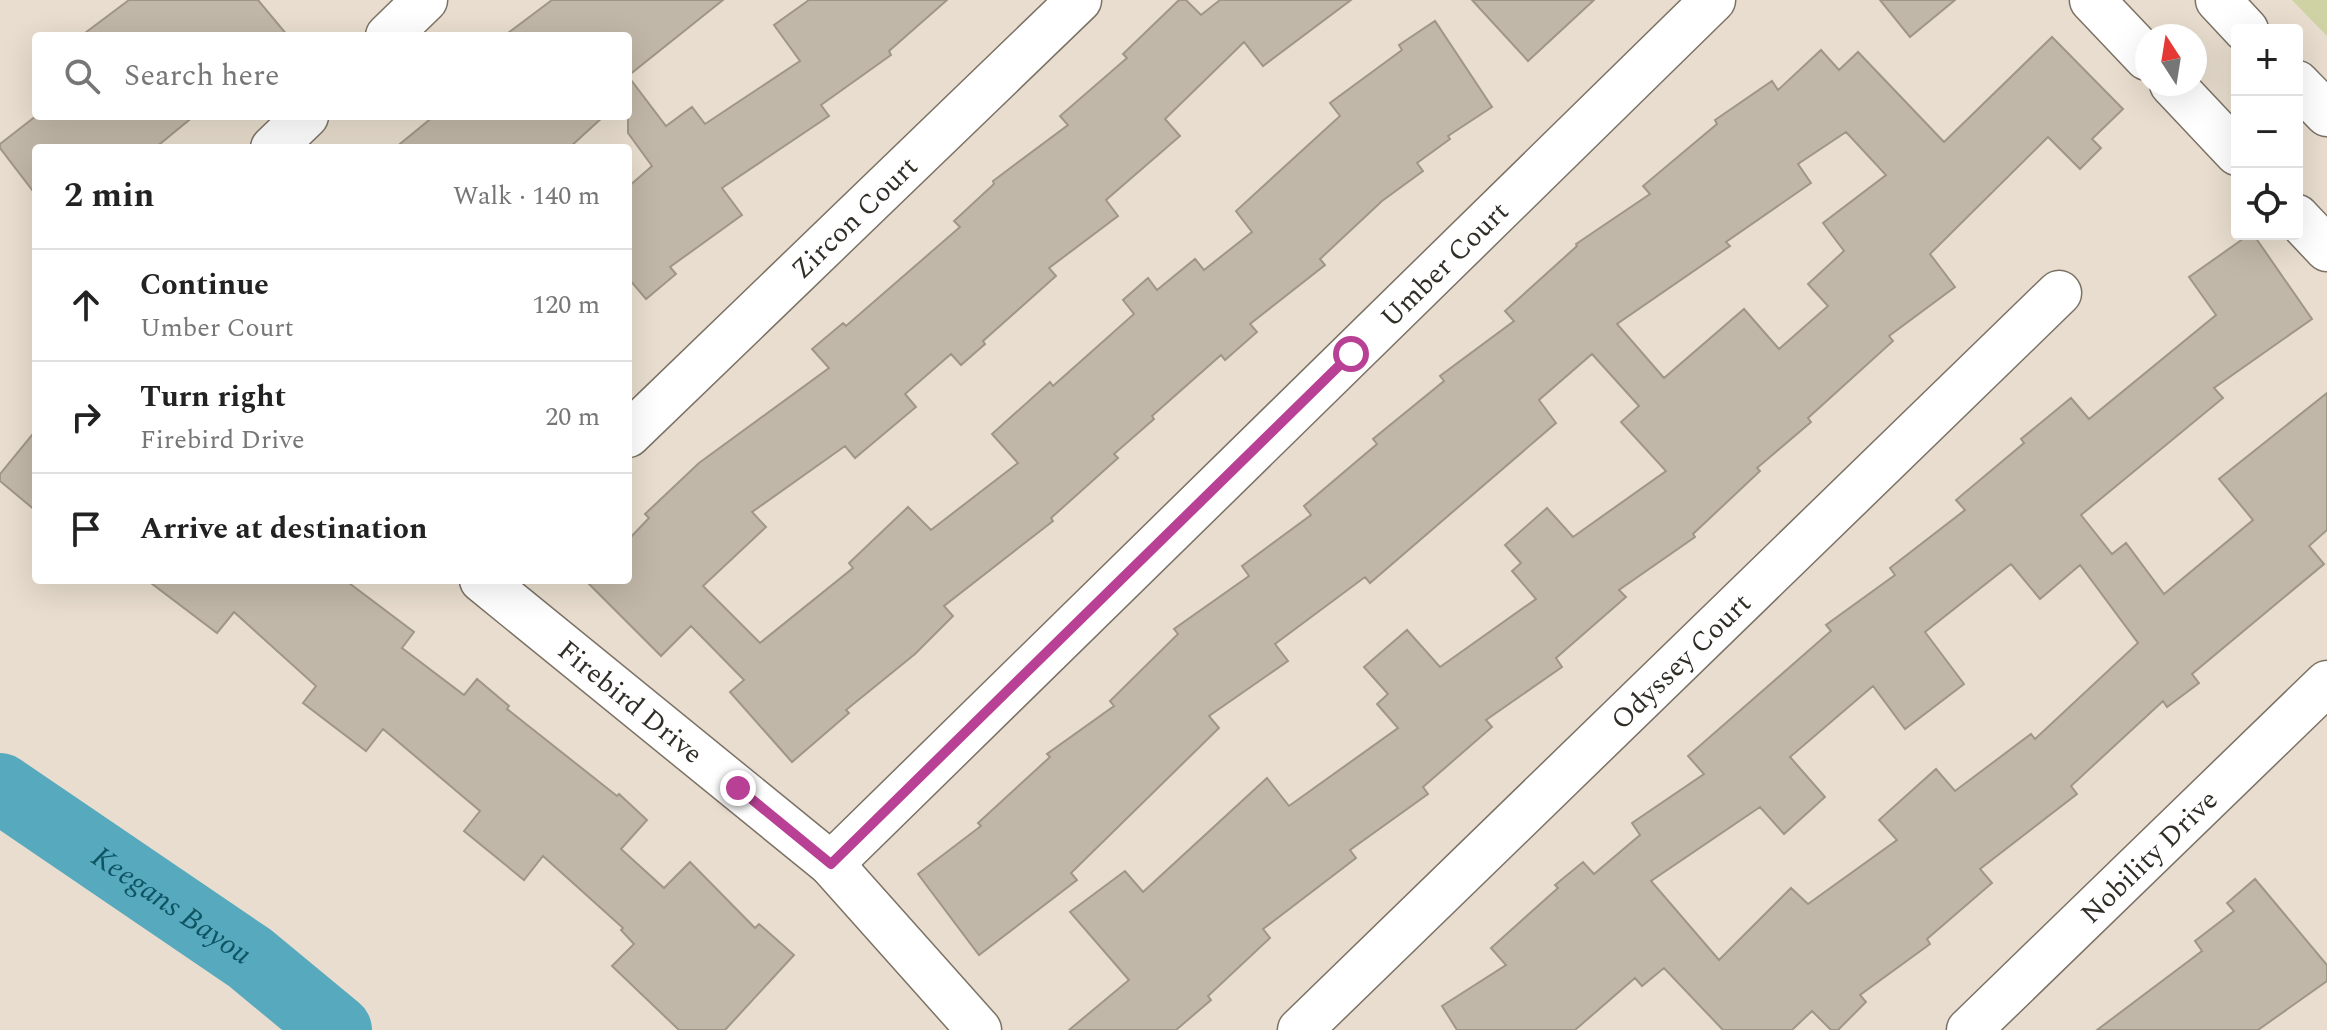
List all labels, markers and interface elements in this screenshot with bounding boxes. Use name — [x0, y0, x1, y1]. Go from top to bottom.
north arrow — [2135, 24, 2207, 96]
map controls — [2231, 24, 2303, 240]
button: + — [2231, 24, 2303, 96]
search box — [32, 32, 632, 120]
text: Search here — [124, 53, 280, 99]
icon: search — [60, 54, 104, 98]
button: − — [2231, 96, 2303, 168]
street label: Zircon Court — [782, 146, 928, 290]
button: locate — [2231, 168, 2303, 240]
text: 2 min — [64, 170, 154, 222]
text: Walk · 140 m — [453, 176, 600, 216]
street label: Umber Court — [1371, 191, 1519, 338]
text: Continue — [140, 262, 269, 308]
icon: ahead — [64, 283, 108, 327]
text: 120 m — [532, 285, 600, 325]
text: Umber Court — [140, 308, 294, 348]
route start — [1333, 336, 1369, 372]
text: Turn right — [140, 374, 286, 420]
icon: right — [64, 395, 108, 439]
text: 20 m — [545, 397, 600, 437]
text: Firebird Drive — [140, 420, 304, 460]
text: Arrive at destination — [140, 506, 427, 552]
icon: arrive — [64, 507, 108, 551]
street label: Odyssey Court — [1601, 583, 1762, 741]
street label: Firebird Drive — [548, 630, 712, 775]
route end — [720, 770, 756, 806]
street label: Nobility Drive — [2071, 780, 2228, 934]
water label: Keegans Bayou — [82, 835, 261, 977]

